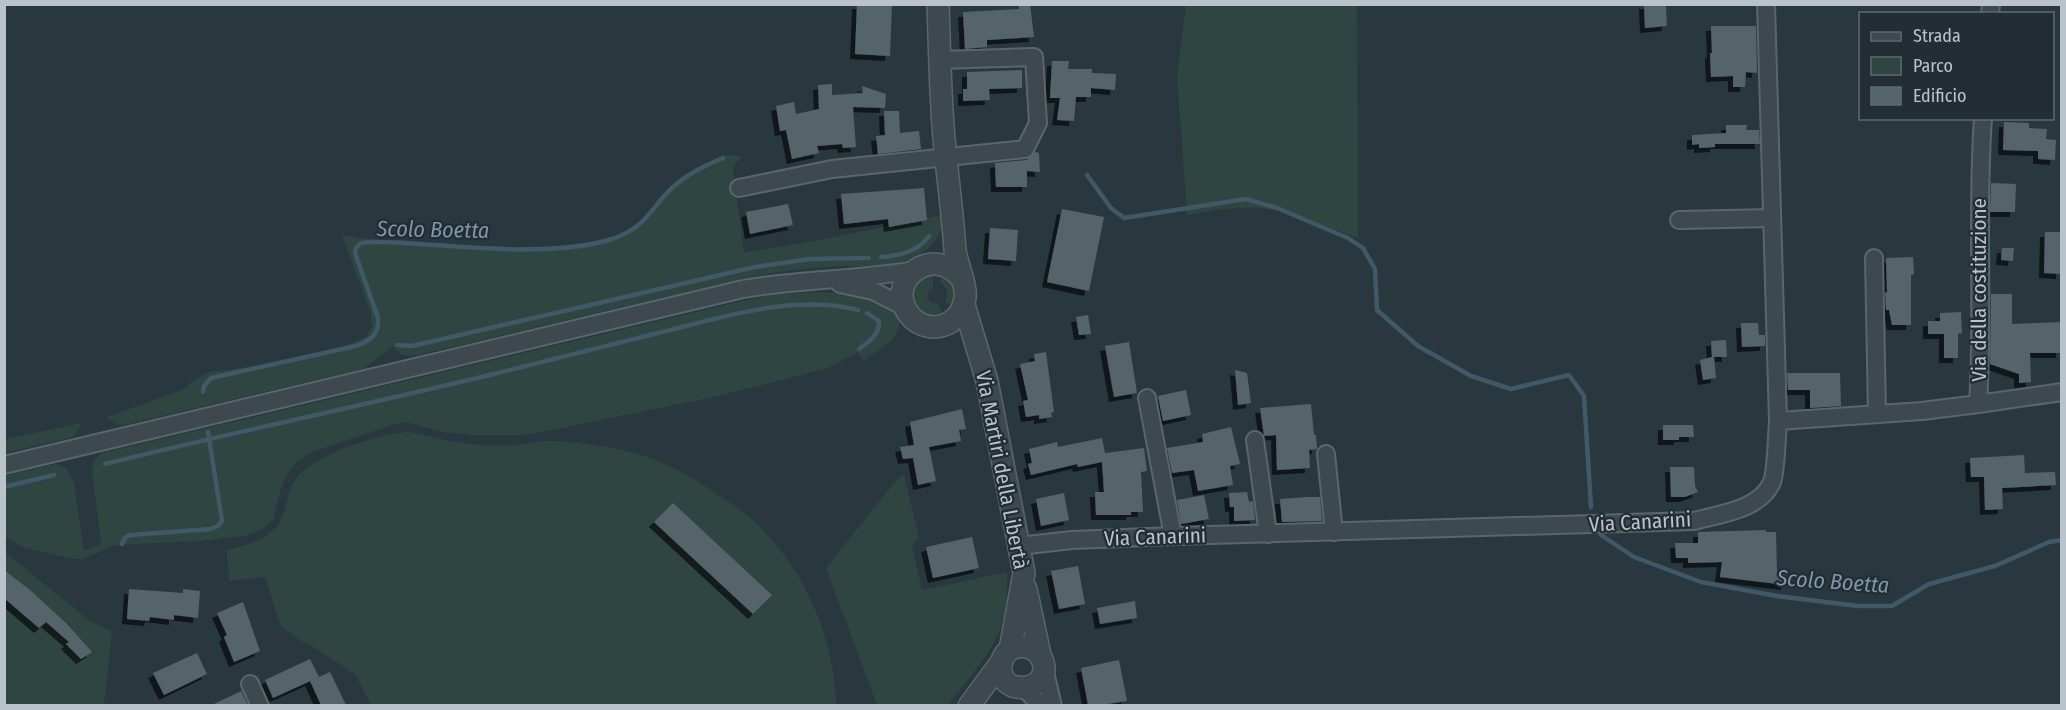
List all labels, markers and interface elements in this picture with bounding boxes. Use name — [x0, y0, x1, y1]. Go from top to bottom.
legend — [1859, 12, 2054, 120]
text: Strada — [1913, 25, 1961, 47]
text: Parco — [1913, 55, 1953, 77]
text: Edificio — [1913, 85, 1966, 107]
street label: Via della costituzione — [1966, 198, 1992, 382]
water label: Scolo Boetta — [375, 215, 490, 244]
street label: Via Martiri della Libertà — [970, 368, 1034, 572]
street label: Via Canarini — [1588, 506, 1692, 538]
street label: Via Canarini — [1103, 522, 1207, 552]
water label: Scolo Boetta — [1775, 564, 1890, 599]

